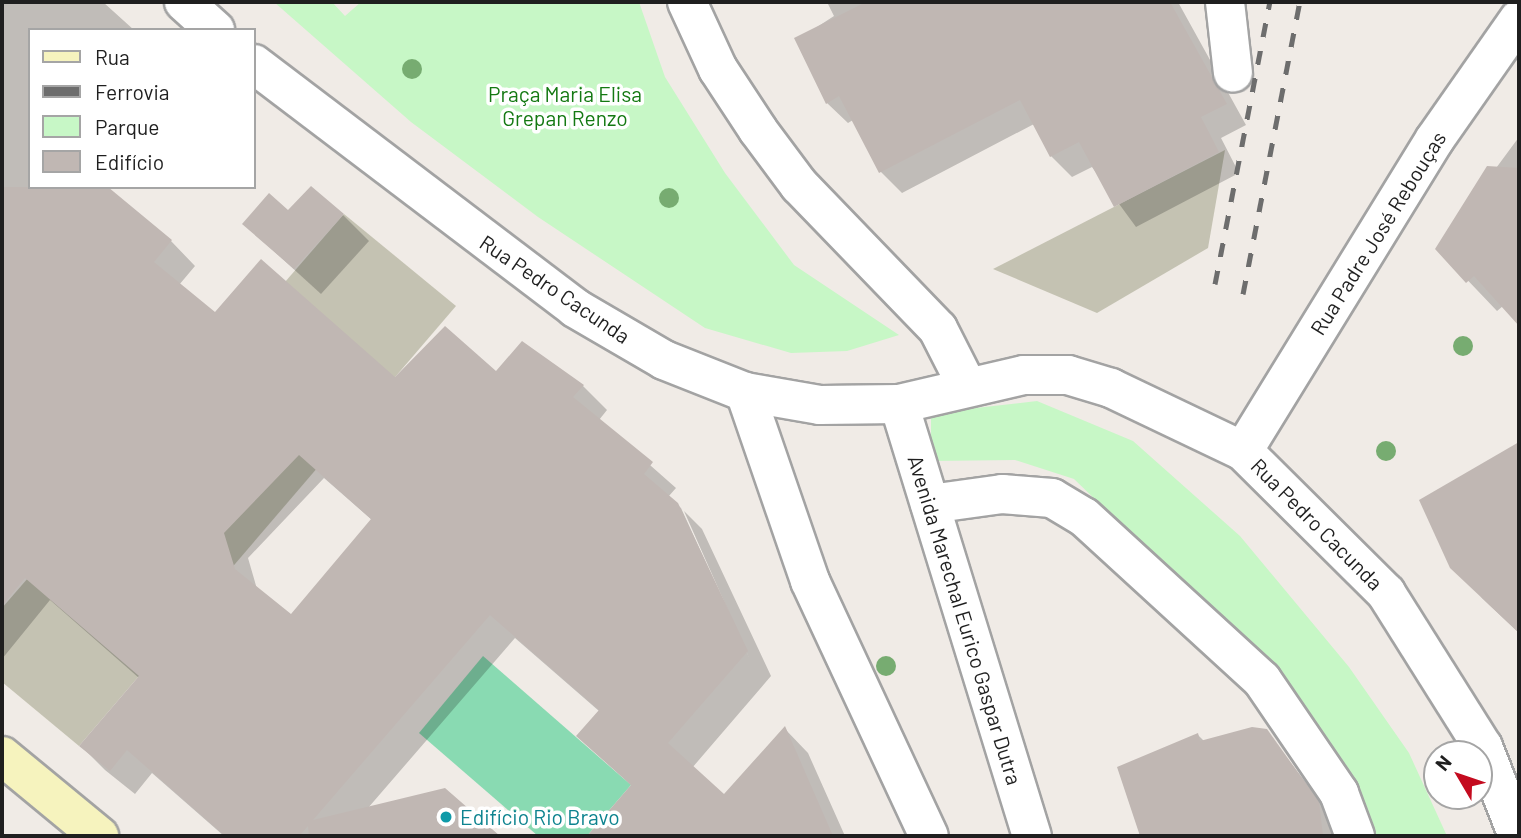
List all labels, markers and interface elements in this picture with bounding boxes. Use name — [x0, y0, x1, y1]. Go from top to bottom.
legend — [28, 28, 256, 189]
text: Rua — [95, 44, 130, 69]
text: Ferrovia — [95, 79, 170, 104]
park label: Praça Maria Elisa Grepan Renzo — [488, 81, 642, 131]
text: Parque — [95, 114, 160, 139]
street label: Rua Padre José Rebouças — [1305, 127, 1451, 339]
text: Edifício — [95, 149, 164, 174]
street label: Rua Pedro Cacunda — [475, 229, 635, 349]
street label: Avenida Marechal Eurico Gaspar Dutra — [903, 452, 1027, 788]
street label: Rua Pedro Cacunda — [1246, 453, 1388, 595]
north arrow — [1423, 740, 1493, 810]
text: N — [1430, 751, 1456, 775]
place label: Edifício Rio Bravo — [460, 804, 620, 830]
marker: Edifício Rio Bravo — [438, 809, 454, 825]

